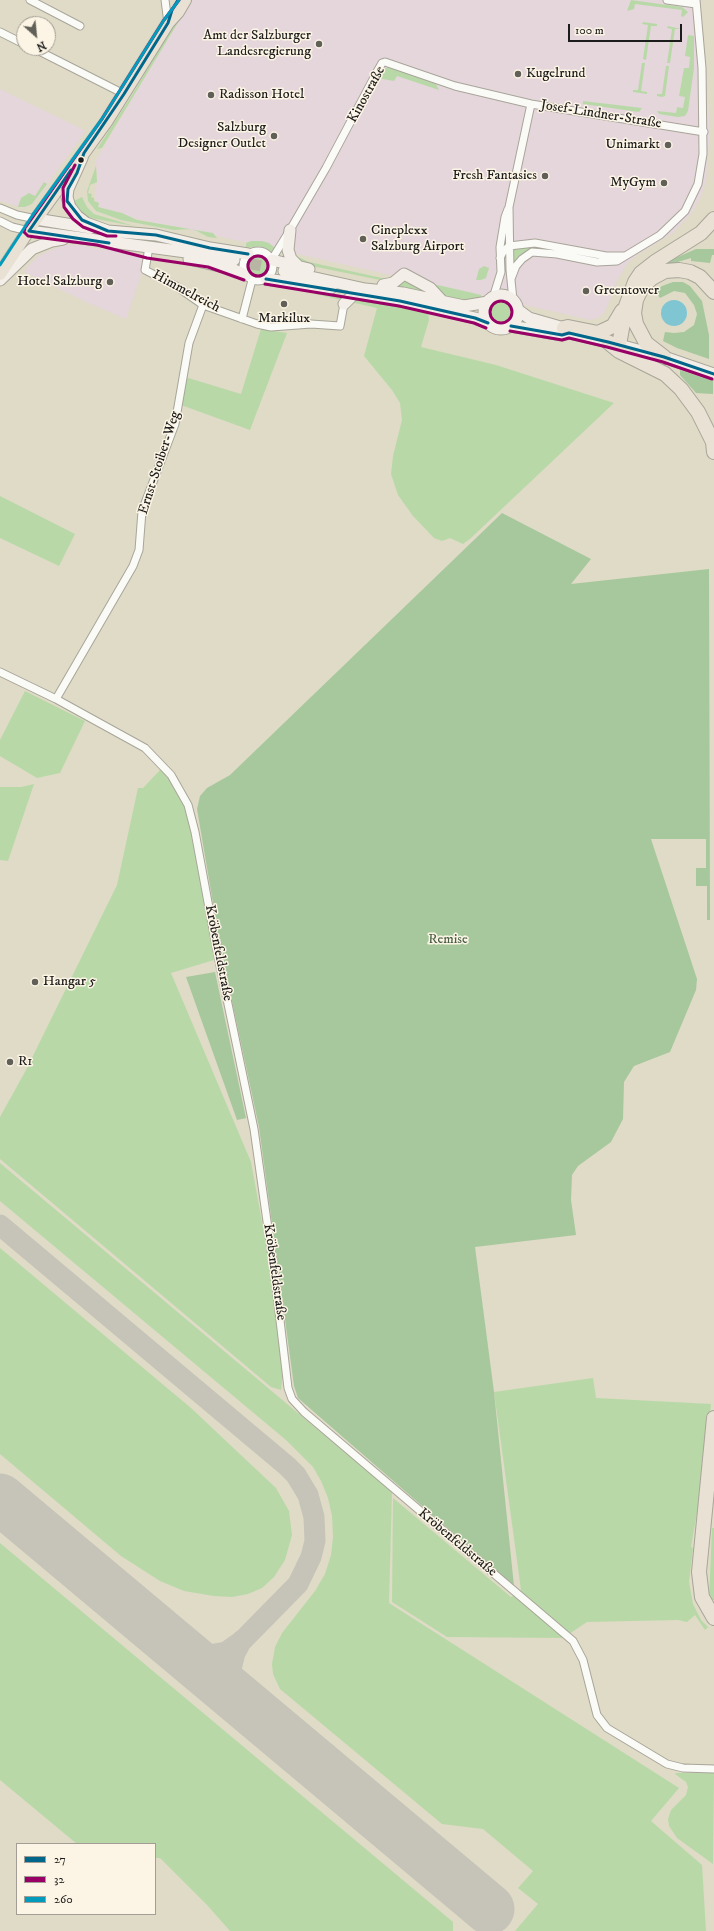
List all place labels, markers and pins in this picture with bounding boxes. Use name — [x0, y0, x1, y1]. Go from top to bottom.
place label: Amt der Salzburger Landesregierung — [203, 28, 311, 60]
marker: Amt der Salzburger Landesregierung — [314, 39, 324, 49]
place label: Kugelrund — [526, 66, 586, 82]
marker: Kugelrund — [513, 69, 523, 79]
place label: Radisson Hotel — [219, 87, 304, 103]
marker: Radisson Hotel — [206, 90, 216, 100]
place label: Salzburg Designer Outlet — [178, 120, 266, 152]
marker: Salzburg Designer Outlet — [269, 131, 279, 141]
place label: Unimarkt — [606, 137, 660, 153]
marker: Unimarkt — [663, 140, 673, 150]
unlabelled marker — [76, 155, 86, 165]
place label: Fresh Fantasies — [453, 168, 537, 184]
marker: Fresh Fantasies — [540, 171, 550, 181]
place label: MyGym — [610, 175, 656, 191]
marker: MyGym — [659, 178, 669, 188]
place label: Cineplexx Salzburg Airport — [371, 223, 464, 256]
marker: Cineplexx Salzburg Airport — [358, 234, 368, 244]
place label: Hotel Salzburg — [17, 274, 102, 290]
marker: Hotel Salzburg — [105, 277, 115, 287]
place label: Greentower — [594, 283, 659, 299]
marker: Greentower — [581, 286, 591, 296]
marker: Markilux — [279, 299, 289, 309]
place label: Markilux — [258, 311, 310, 327]
place label: Hangar 5 — [43, 974, 96, 990]
marker: Hangar 5 — [30, 977, 40, 987]
place label: R1 — [18, 1054, 32, 1070]
marker: R1 — [5, 1057, 15, 1067]

